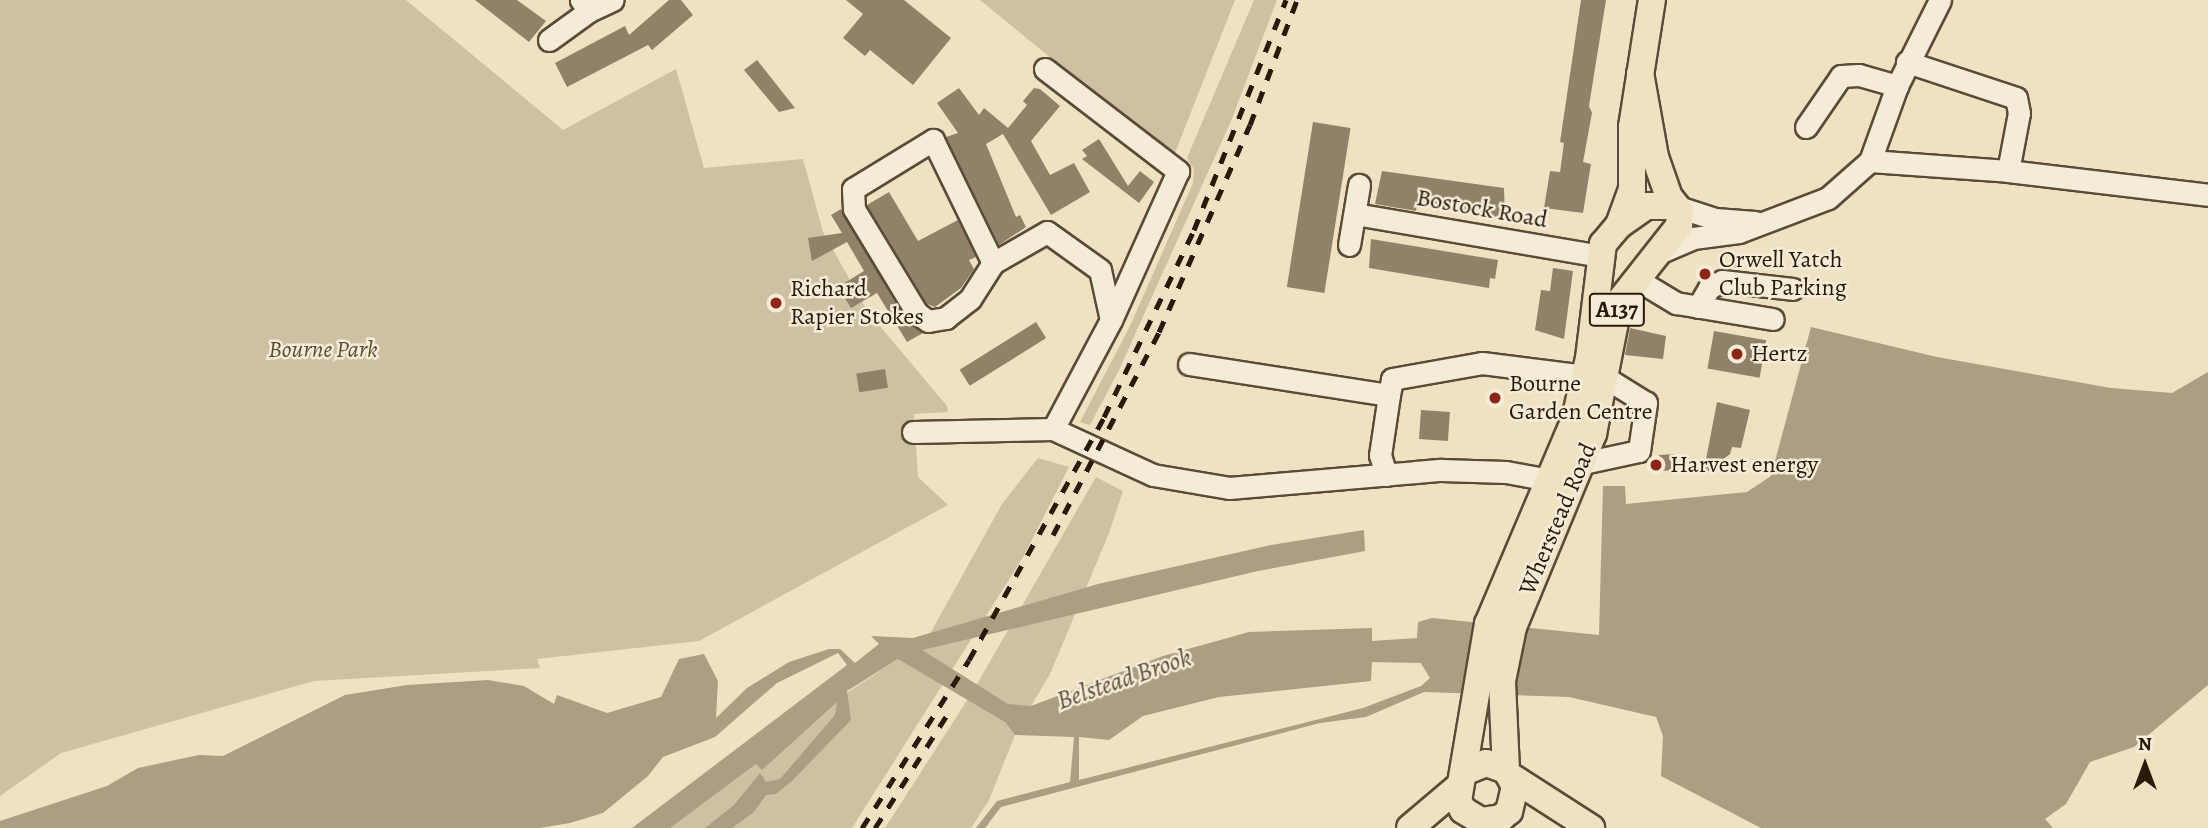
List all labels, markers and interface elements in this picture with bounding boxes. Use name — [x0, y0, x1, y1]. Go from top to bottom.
street label: Bostock Road — [1414, 183, 1550, 235]
place label: Orwell Yatch Club Parking — [1719, 246, 1847, 302]
marker: Orwell Yatch Club Parking — [1697, 266, 1713, 282]
place label: Richard Rapier Stokes — [790, 275, 924, 331]
road number: A137 — [1587, 290, 1647, 330]
marker: Richard Rapier Stokes — [768, 295, 784, 311]
park label: Bourne Park — [268, 336, 378, 364]
place label: Hertz — [1751, 340, 1808, 368]
marker: Hertz — [1729, 346, 1745, 362]
place label: Bourne Garden Centre — [1509, 370, 1653, 426]
marker: Bourne Garden Centre — [1487, 390, 1503, 406]
street label: Wherstead Road — [1513, 439, 1603, 599]
place label: Harvest energy — [1670, 451, 1818, 479]
marker: Harvest energy — [1648, 457, 1664, 473]
water label: Belstead Brook — [1053, 641, 1195, 717]
north arrow — [2110, 730, 2180, 800]
text: N — [2138, 731, 2152, 757]

